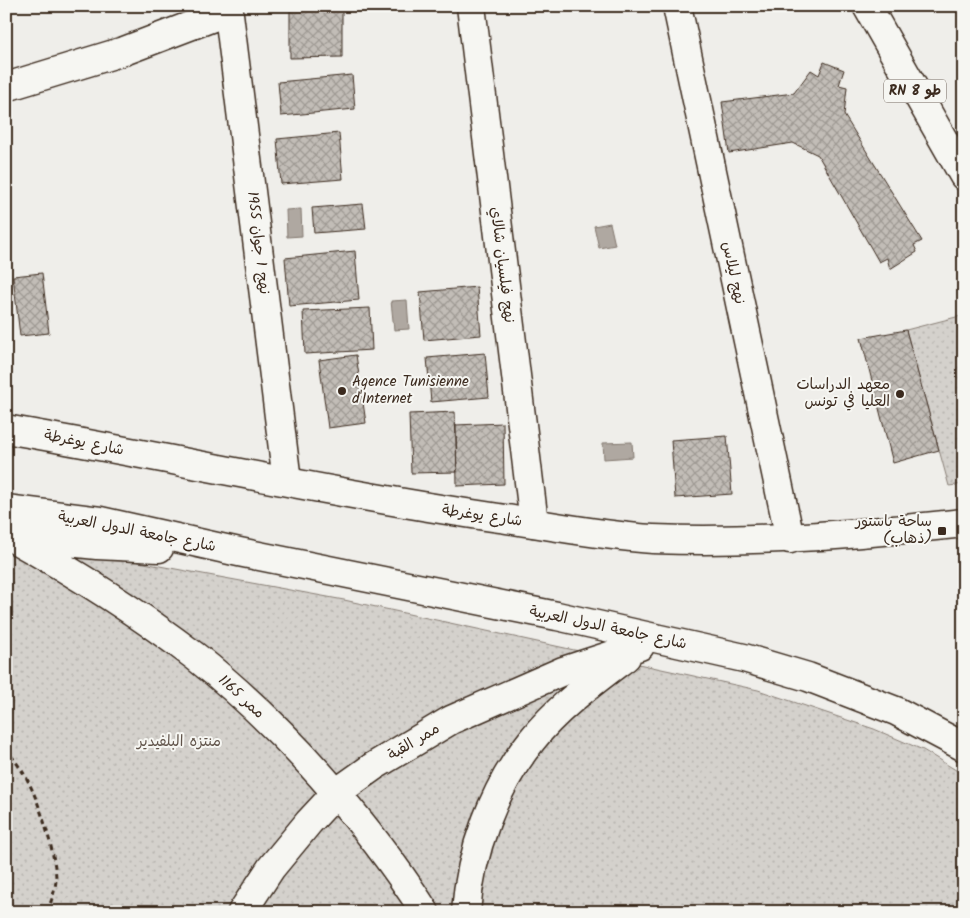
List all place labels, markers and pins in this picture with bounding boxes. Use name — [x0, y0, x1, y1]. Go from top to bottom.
place label: Agence Tunisienne d'Internet — [352, 370, 469, 411]
place label: معهد الدراسات العليا في تونس — [796, 373, 890, 414]
marker: Agence Tunisienne d'Internet — [336, 385, 348, 397]
marker: معهد الدراسات العليا في تونس — [894, 388, 906, 400]
place label: ساحة باستور (ذهاب) — [854, 510, 932, 551]
marker: ساحة باستور (ذهاب) — [936, 525, 948, 537]

